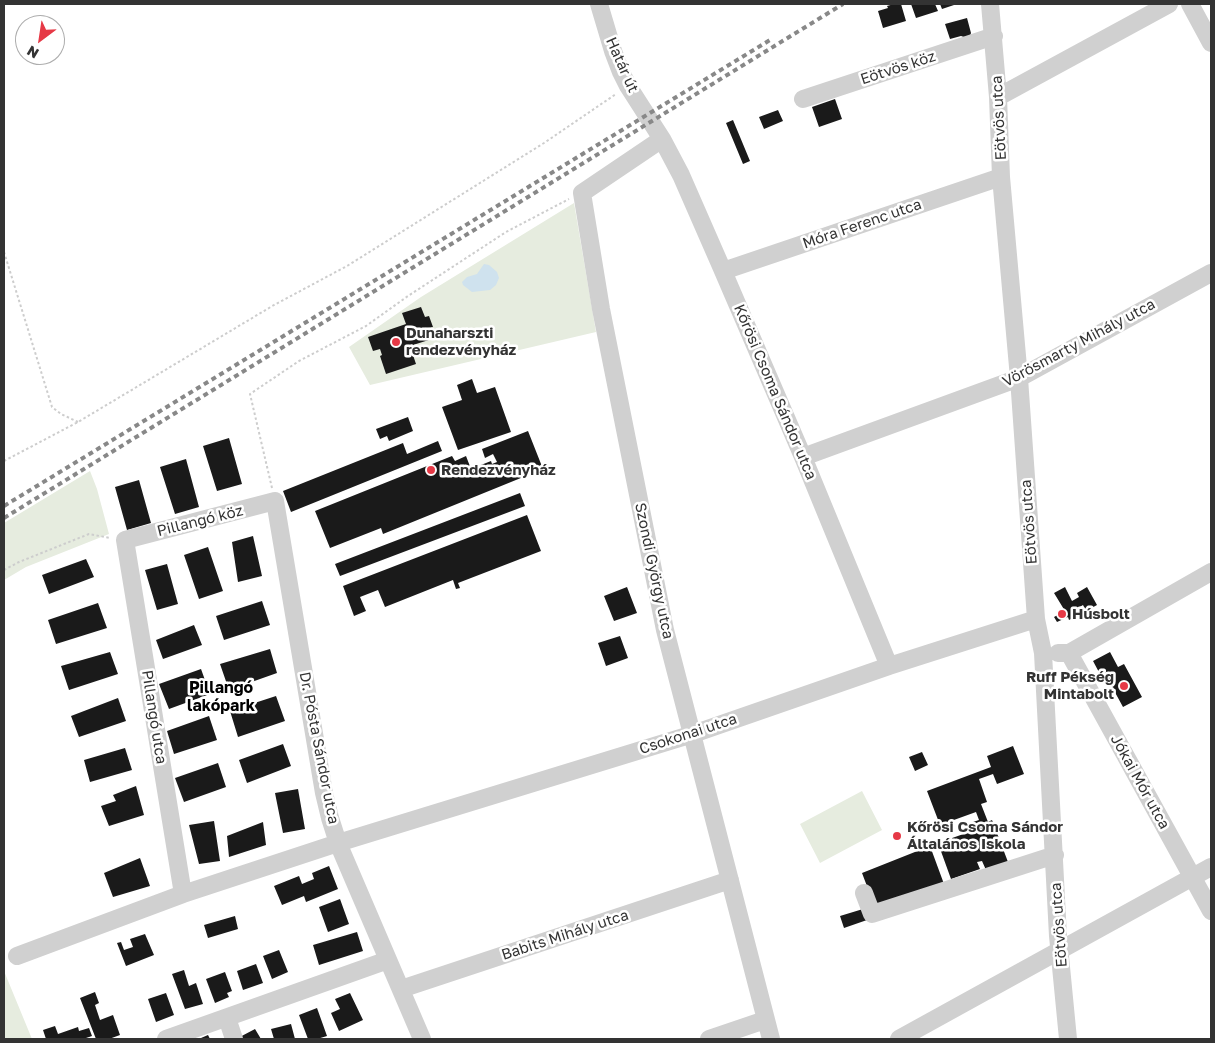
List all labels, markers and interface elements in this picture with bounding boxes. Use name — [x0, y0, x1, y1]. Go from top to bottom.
north arrow — [15, 15, 65, 65]
street label: Határ út — [602, 34, 642, 96]
text: N — [24, 42, 41, 62]
street label: Eötvös köz — [858, 47, 938, 89]
street label: Eötvös utca — [988, 75, 1010, 161]
street label: Móra Ferenc utca — [800, 195, 924, 253]
street label: Vörösmarty Mihály utca — [1000, 295, 1158, 391]
street label: Kőrösi Csoma Sándor utca — [730, 302, 820, 482]
place label: Dunaharszti rendezvényház — [406, 324, 516, 359]
marker: Dunaharszti rendezvényház — [390, 336, 402, 348]
place label: Rendezvényház — [441, 461, 556, 479]
marker: Rendezvényház — [425, 464, 437, 476]
street label: Eötvös utca — [1017, 479, 1041, 565]
street label: Szondi György utca — [631, 501, 677, 641]
street label: Pillangó köz — [155, 502, 245, 540]
place label: Húsbolt — [1072, 605, 1130, 623]
marker: Húsbolt — [1056, 608, 1068, 620]
place label: Ruff Pékség Mintabolt — [1026, 668, 1114, 703]
street label: Pillangó utca — [138, 669, 170, 765]
street label: Dr. Pósta Sándor utca — [295, 670, 343, 826]
district label: Pillangó lakópark — [187, 678, 255, 716]
marker: Ruff Pékség Mintabolt — [1118, 680, 1130, 692]
street label: Csokonai utca — [637, 710, 739, 758]
street label: Jókai Mór utca — [1107, 732, 1173, 832]
place label: Kőrösi Csoma Sándor Általános Iskola — [907, 818, 1063, 853]
marker: Kőrösi Csoma Sándor Általános Iskola — [891, 830, 903, 842]
street label: Eötvös utca — [1047, 882, 1071, 968]
street label: Babits Mihály utca — [499, 906, 631, 964]

